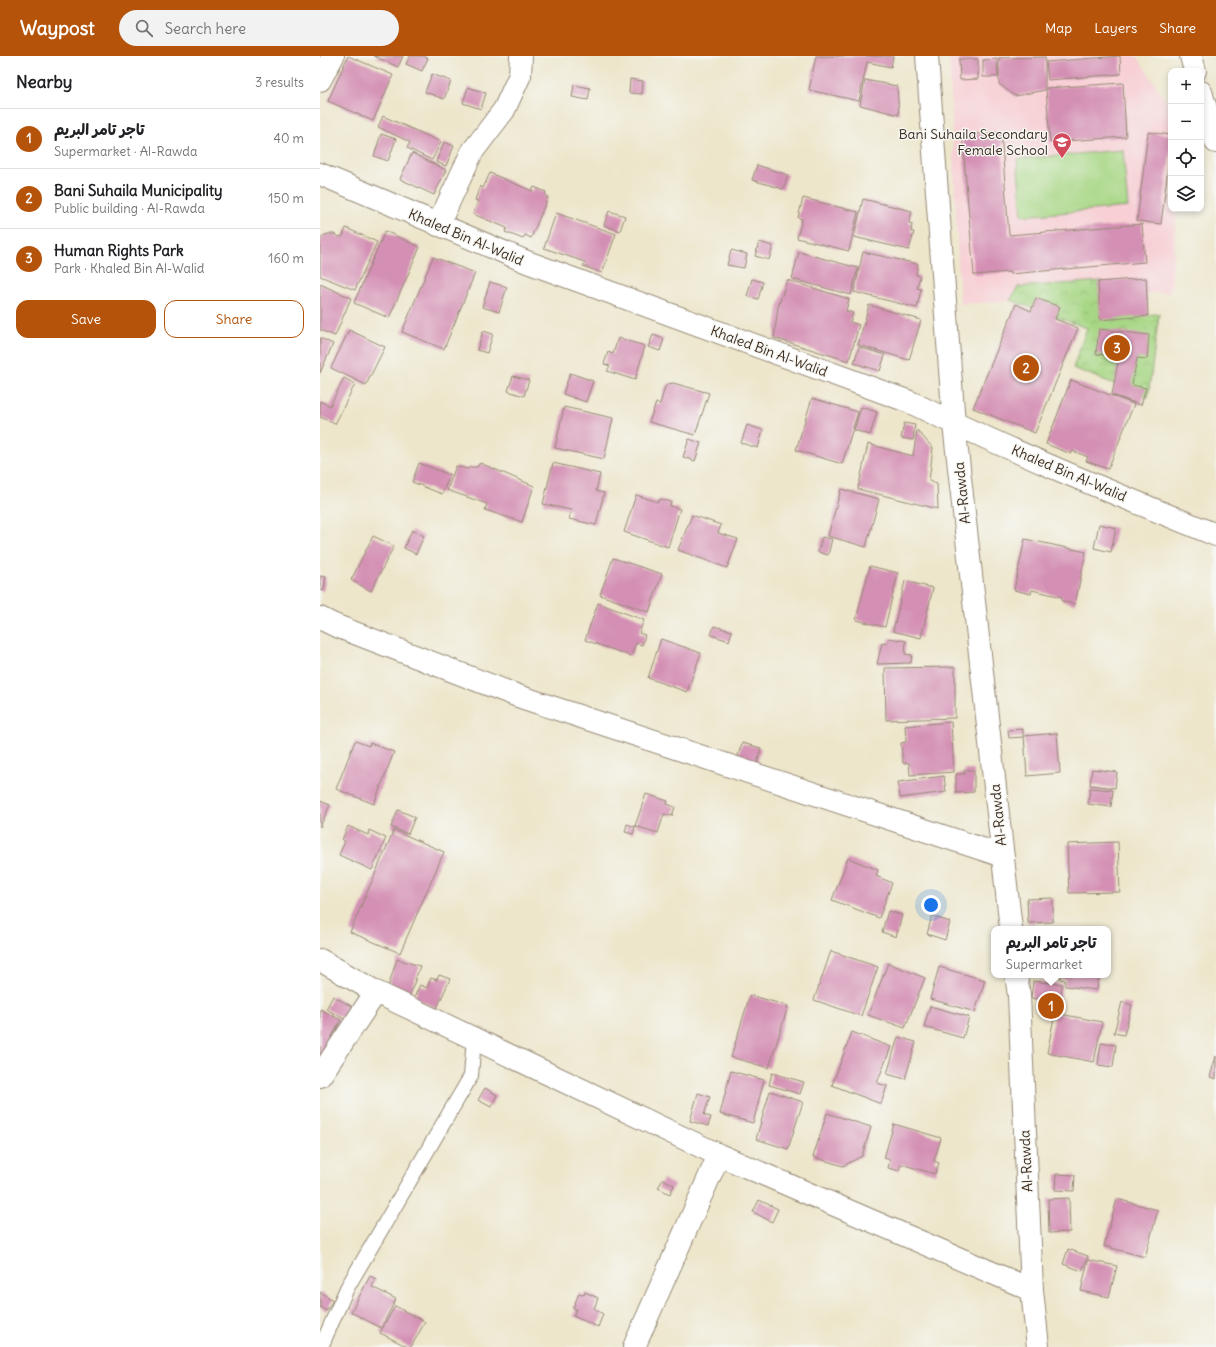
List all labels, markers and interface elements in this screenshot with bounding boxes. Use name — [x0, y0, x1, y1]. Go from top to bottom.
search box — [119, 10, 399, 46]
text: Waypost — [20, 16, 95, 40]
icon: search — [133, 17, 155, 39]
text: Search here — [165, 19, 246, 38]
text: Map — [1045, 19, 1072, 37]
text: Layers — [1094, 19, 1137, 37]
text: Share — [1159, 19, 1196, 37]
map controls — [1168, 68, 1204, 212]
button: + — [1168, 68, 1204, 104]
text: Nearby — [16, 71, 72, 93]
text: 3 results — [255, 74, 304, 91]
button: − — [1168, 104, 1204, 140]
text: تاجر تامر البريم — [54, 120, 144, 139]
place label: Bani Suhaila Secondary Female School — [898, 125, 1048, 159]
text: 1 — [26, 130, 32, 147]
text: 40 m — [273, 130, 304, 147]
school or university icon: Bani Suhaila Secondary Female School — [1051, 131, 1073, 159]
button: locate — [1168, 140, 1204, 176]
text: Supermarket · Al-Rawda — [54, 143, 197, 160]
button: layers — [1168, 176, 1204, 212]
text: Bani Suhaila Municipality — [54, 181, 222, 200]
text: 2 — [25, 190, 33, 207]
text: 150 m — [268, 190, 304, 207]
text: Public building · Al-Rawda — [54, 200, 205, 217]
street label: Khaled Bin Al-Walid — [406, 205, 526, 269]
text: Human Rights Park — [54, 241, 184, 260]
text: 3 — [25, 250, 33, 267]
text: 160 m — [268, 250, 304, 267]
text: Park · Khaled Bin Al-Walid — [54, 260, 204, 277]
button: Save — [16, 300, 156, 338]
button: Share — [164, 300, 304, 338]
street label: Khaled Bin Al-Walid — [708, 321, 830, 381]
pin: 3 — [1104, 333, 1130, 363]
pin: 2 — [1013, 353, 1039, 383]
street label: Khaled Bin Al-Walid — [1009, 441, 1129, 505]
street label: Al-Rawda — [950, 461, 974, 525]
street label: Al-Rawda — [986, 783, 1010, 847]
your location — [921, 895, 941, 915]
popup — [991, 926, 1111, 978]
text: تاجر تامر البريم — [1006, 933, 1096, 952]
text: Supermarket — [1006, 956, 1082, 973]
pin: 1 — [1038, 991, 1064, 1021]
street label: Al-Rawda — [1015, 1129, 1037, 1193]

